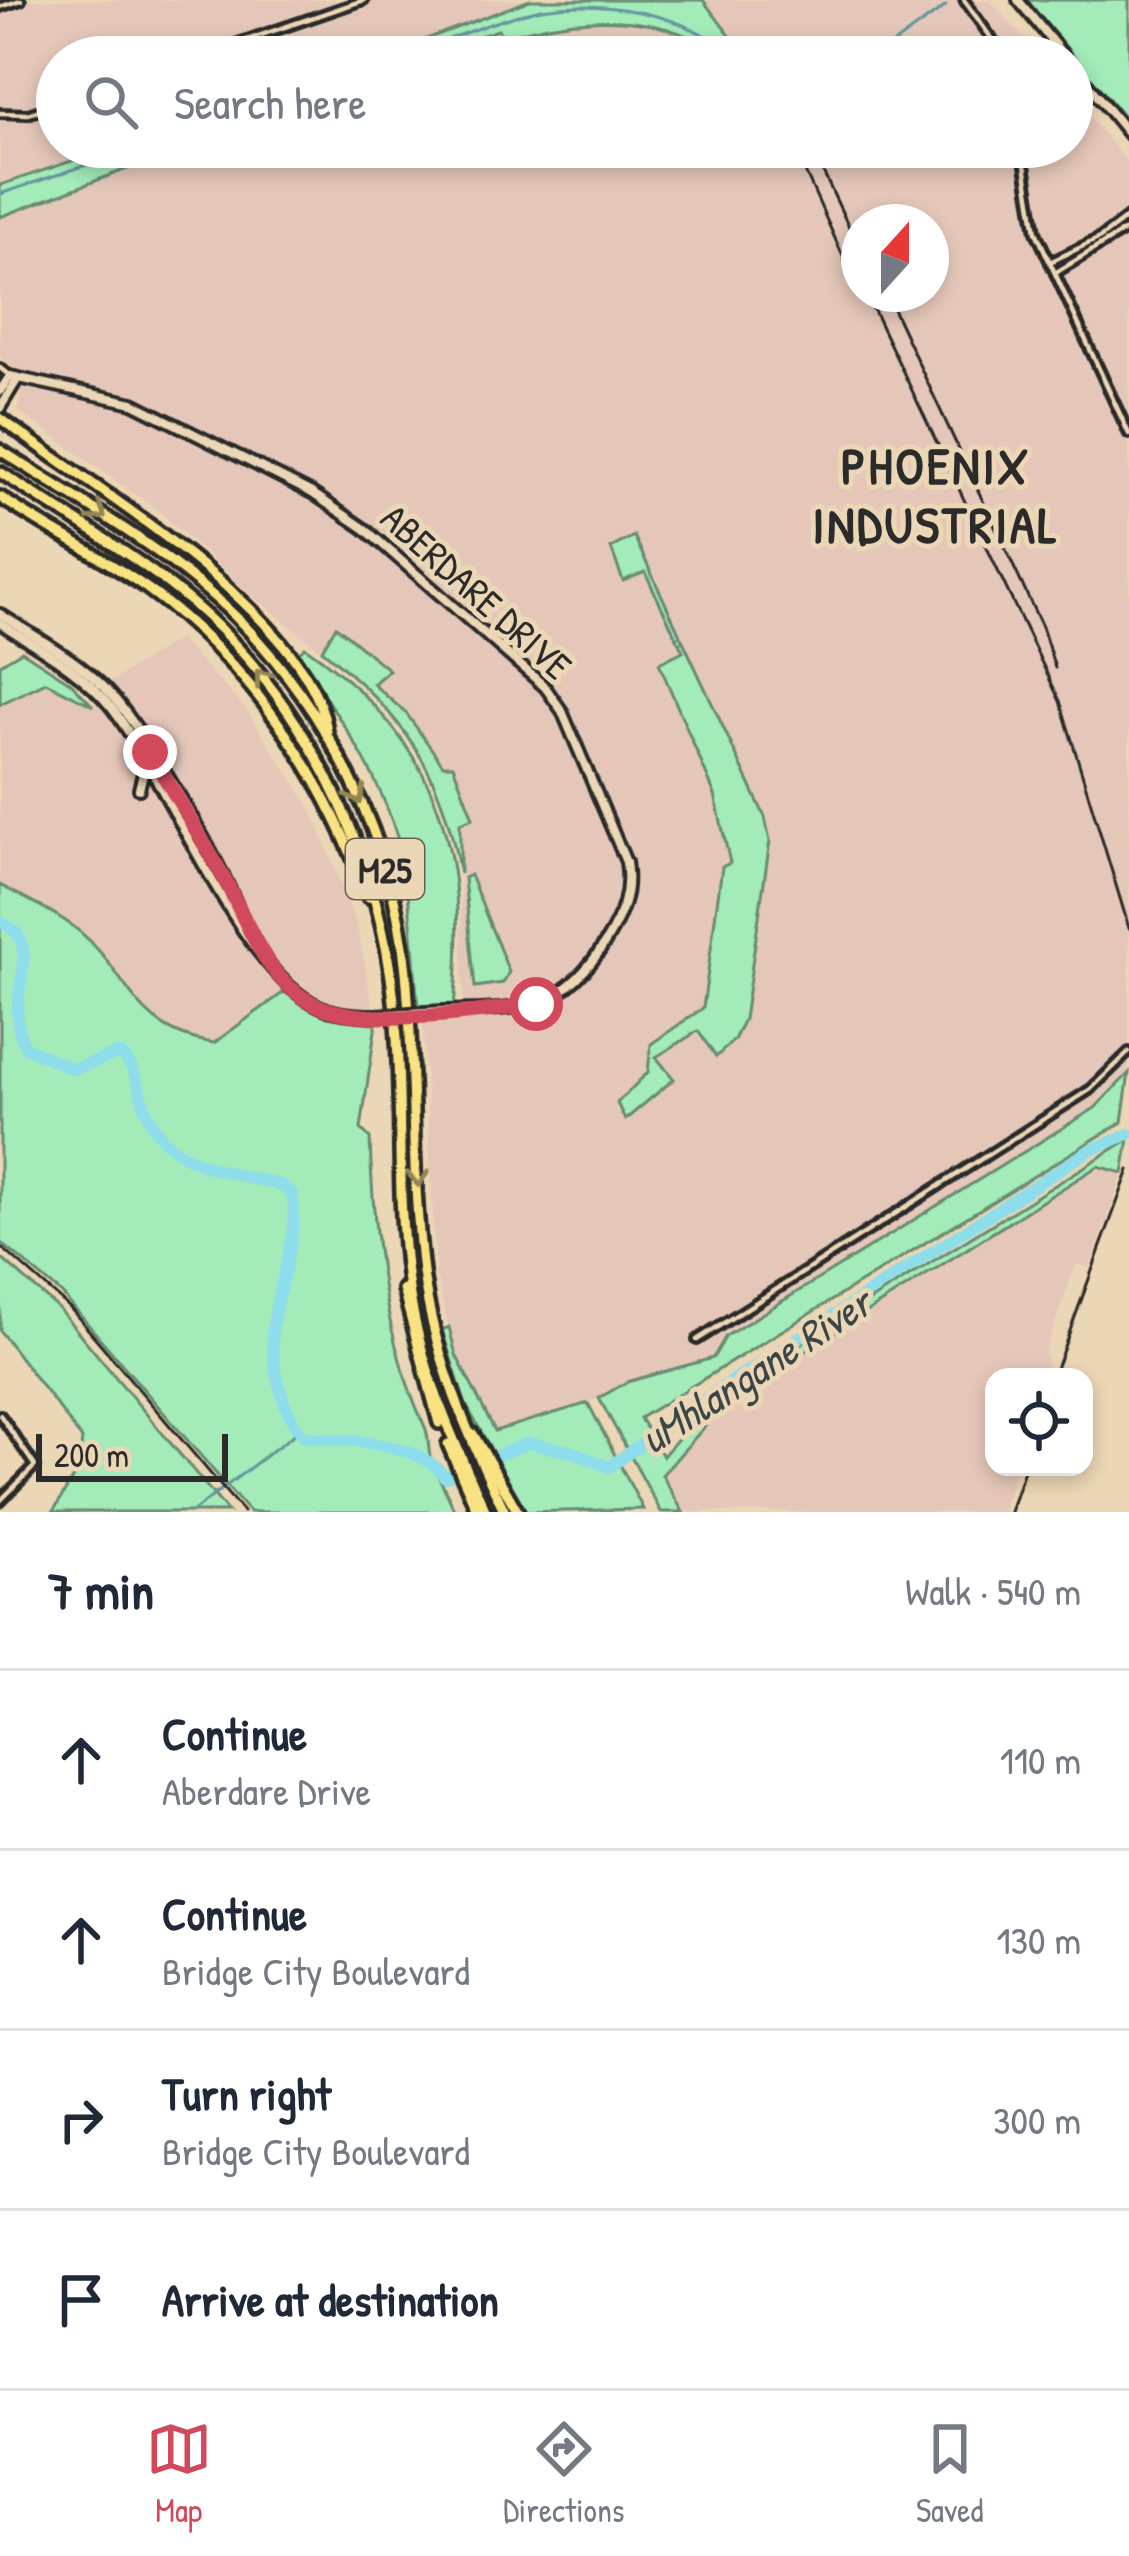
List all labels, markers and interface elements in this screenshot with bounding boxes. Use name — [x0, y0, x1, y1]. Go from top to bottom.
search box — [36, 36, 1093, 168]
icon: search — [78, 69, 144, 135]
text: Search here — [174, 72, 366, 133]
north arrow — [841, 204, 949, 312]
district label: PHOENIX INDUSTRIAL — [812, 431, 1060, 559]
street label: ABERDARE DRIVE — [370, 491, 584, 691]
one-way arrow — [85, 499, 107, 522]
one-way arrow — [255, 669, 276, 691]
route end — [123, 725, 177, 779]
one-way arrow — [343, 784, 366, 805]
road number: M25 — [346, 839, 424, 899]
route start — [509, 977, 563, 1031]
one-way arrow — [405, 1169, 431, 1188]
water label: uMhlangane River — [628, 1271, 886, 1467]
map controls — [985, 1368, 1093, 1476]
button: locate — [985, 1368, 1093, 1476]
scale bar — [36, 1428, 228, 1481]
text: 200 m — [54, 1433, 129, 1477]
text: 7 min — [48, 1556, 154, 1625]
text: Walk · 540 m — [905, 1564, 1081, 1617]
text: Continue — [162, 1703, 307, 1764]
icon: ahead — [48, 1727, 114, 1793]
text: 110 m — [1000, 1733, 1081, 1786]
text: Aberdare Drive — [162, 1764, 371, 1817]
text: Continue — [162, 1883, 307, 1944]
icon: ahead — [48, 1907, 114, 1973]
text: 130 m — [996, 1913, 1081, 1966]
text: Bridge City Boulevard — [162, 1944, 470, 1997]
text: Turn right — [162, 2063, 331, 2124]
icon: right — [48, 2087, 114, 2153]
text: 300 m — [993, 2093, 1081, 2146]
text: Bridge City Boulevard — [162, 2124, 470, 2177]
icon: arrive — [48, 2267, 114, 2333]
text: Arrive at destination — [162, 2269, 499, 2330]
tab: Map — [146, 2416, 212, 2532]
tab: Directions — [503, 2416, 625, 2532]
tab: Saved — [916, 2416, 983, 2532]

